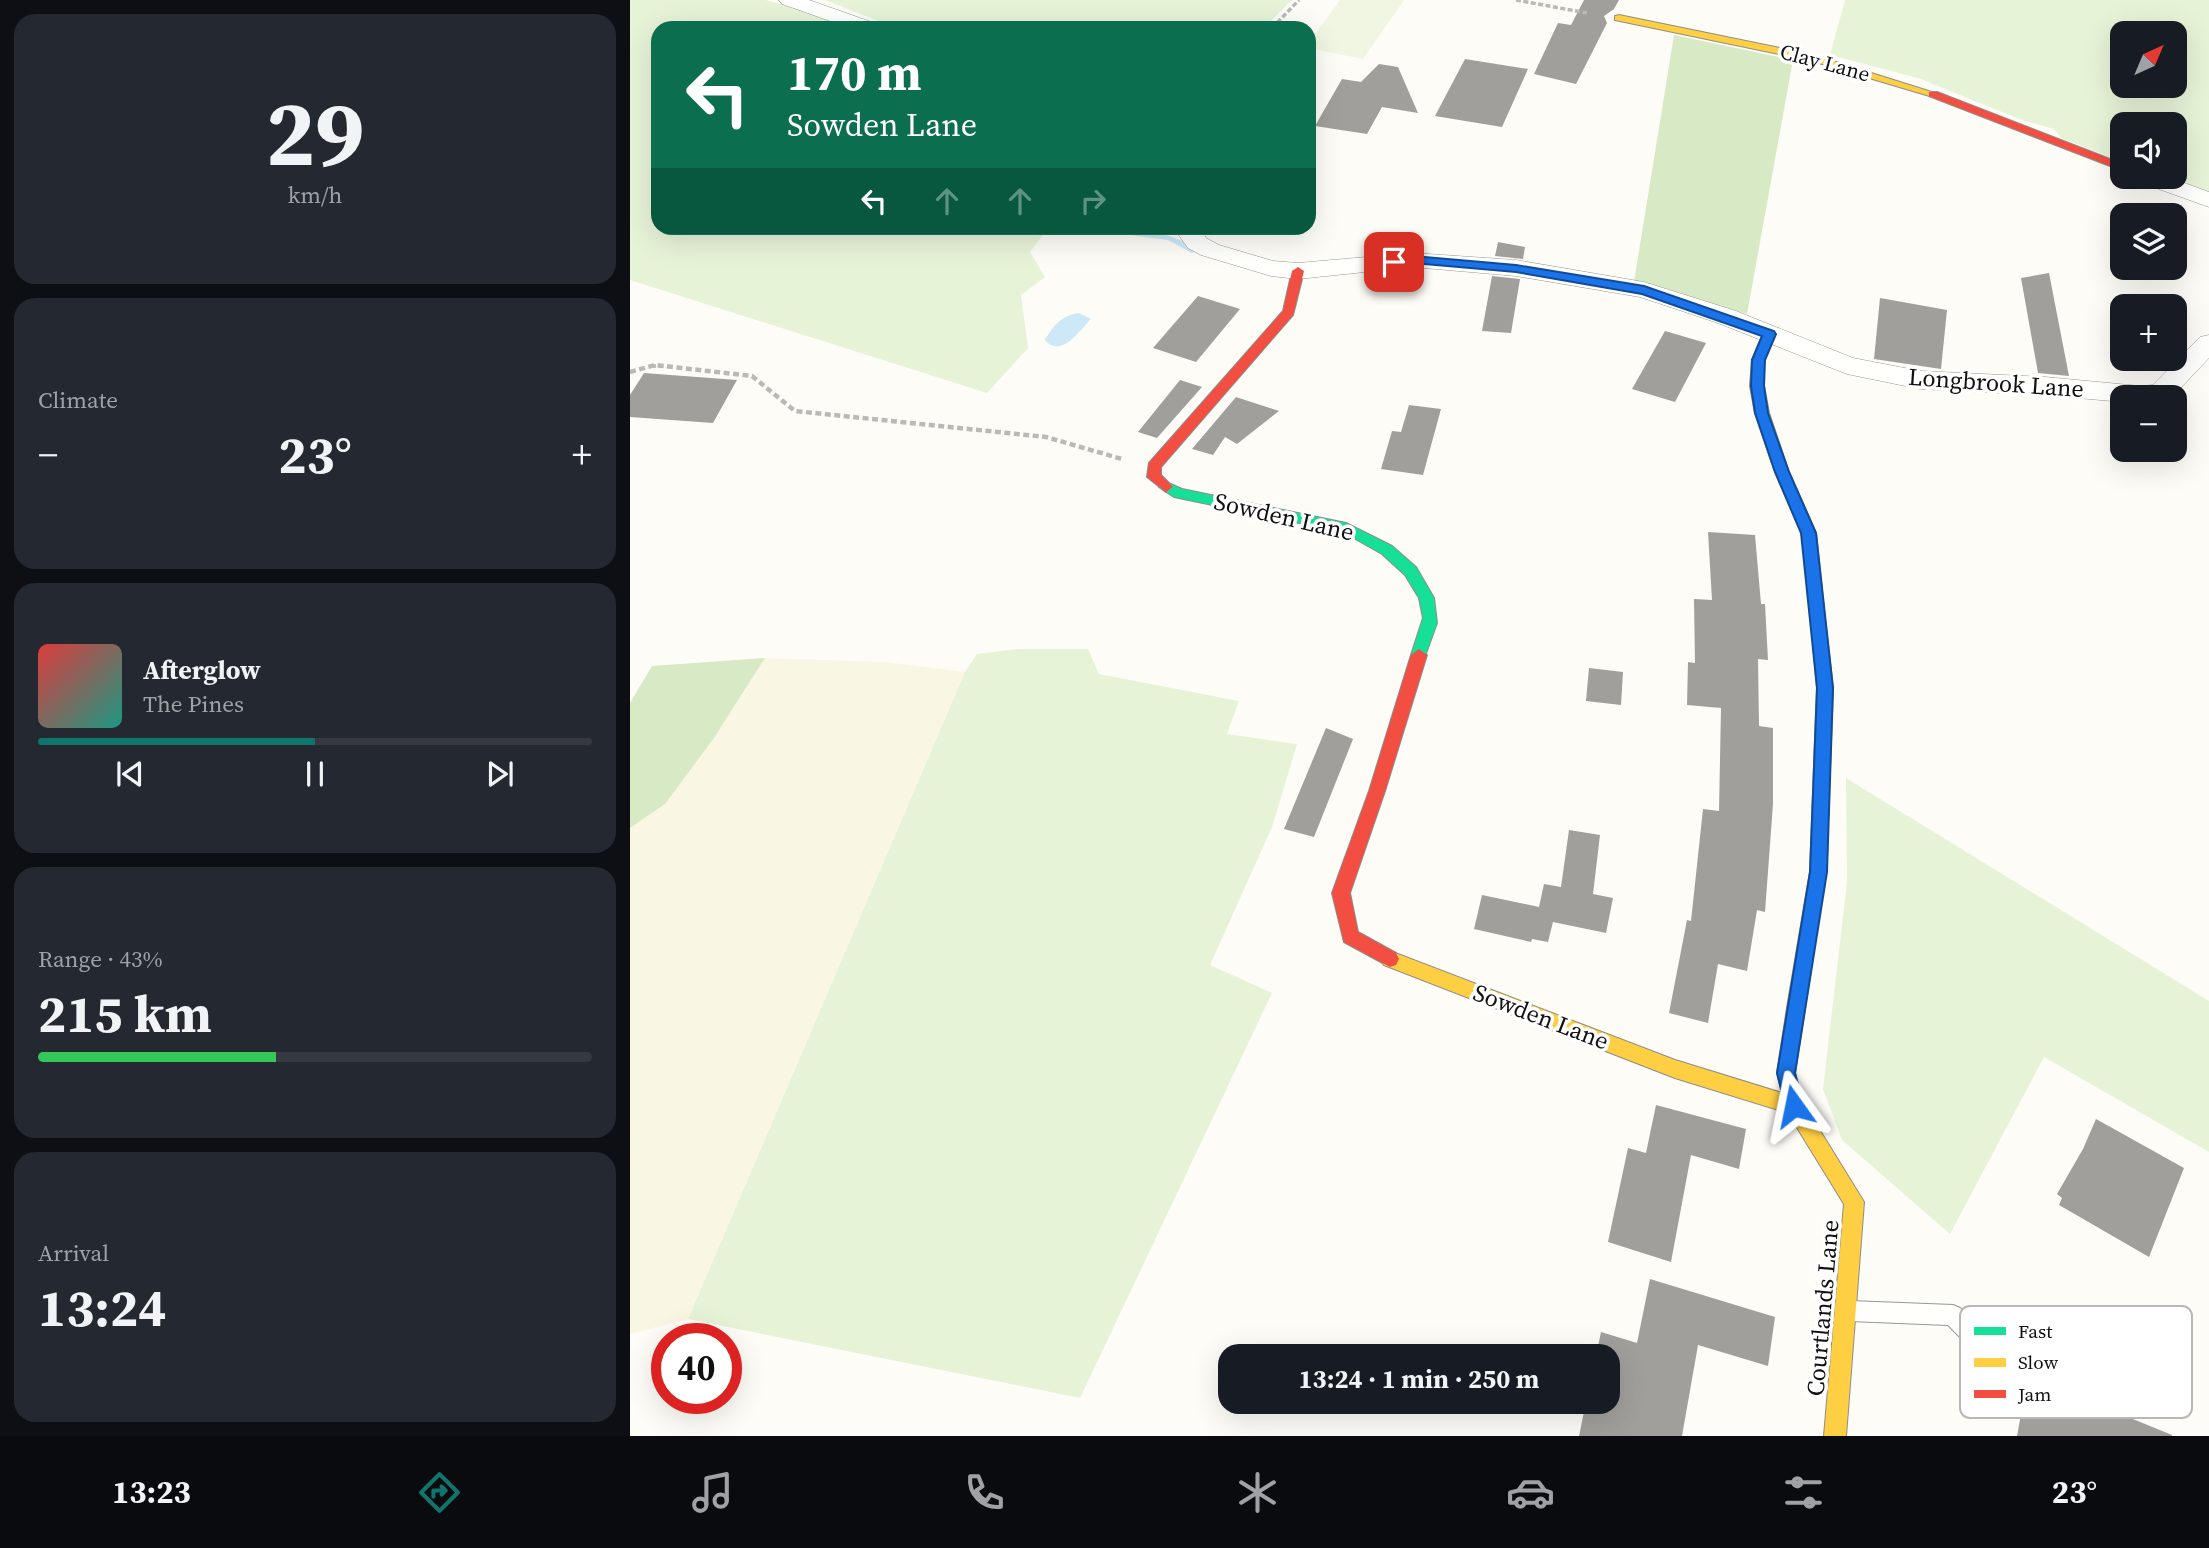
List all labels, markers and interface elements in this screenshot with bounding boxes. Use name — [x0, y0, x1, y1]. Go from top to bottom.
north arrow — [2110, 21, 2188, 98]
map controls — [2110, 21, 2187, 462]
street label: Clay Lane — [1777, 37, 1873, 88]
text: 170 m — [787, 39, 922, 106]
icon: left — [672, 49, 763, 140]
text: 29 — [266, 71, 364, 195]
text: Sowden Lane — [787, 103, 977, 147]
button: sound — [2110, 112, 2187, 189]
text: km/h — [288, 179, 342, 211]
icon: left — [855, 182, 893, 220]
icon: ahead — [928, 182, 966, 220]
icon: ahead — [1001, 182, 1039, 220]
icon: right — [1074, 182, 1112, 220]
button: layers — [2110, 203, 2187, 280]
pin — [1364, 232, 1424, 292]
icon: arrive — [1375, 243, 1413, 281]
button: + — [2110, 294, 2187, 371]
street label: Longbrook Lane — [1907, 360, 2085, 405]
text: Climate — [38, 384, 118, 416]
button: − — [2110, 385, 2187, 462]
text: 23° — [278, 419, 352, 490]
text: − — [38, 429, 58, 481]
text: + — [572, 429, 592, 481]
street label: Sowden Lane — [1211, 484, 1357, 549]
text: Afterglow — [143, 652, 261, 688]
text: The Pines — [143, 688, 244, 720]
icon: previous — [111, 755, 149, 793]
icon: pause — [296, 755, 334, 793]
icon: next — [481, 755, 519, 793]
text: Range · 43% — [38, 943, 163, 975]
street label: Sowden Lane — [1469, 976, 1614, 1057]
text: 215 km — [38, 978, 212, 1049]
position arrow — [1757, 1069, 1831, 1143]
street label: Courtlands Lane — [1798, 1218, 1847, 1397]
text: Arrival — [38, 1237, 109, 1269]
text: 13:24 — [38, 1272, 166, 1343]
legend — [1960, 1306, 2192, 1418]
text: Fast — [2018, 1318, 2053, 1344]
speed limit sign: 40 — [651, 1323, 742, 1414]
text: Slow — [2018, 1349, 2059, 1375]
text: 13:24 · 1 min · 250 m — [1299, 1361, 1539, 1397]
text: Jam — [2017, 1381, 2051, 1407]
icon: directions — [415, 1468, 464, 1517]
icon: music — [688, 1468, 737, 1517]
icon: phone — [960, 1468, 1009, 1517]
icon: climate — [1233, 1468, 1282, 1517]
icon: car — [1506, 1468, 1555, 1517]
icon: filters — [1779, 1468, 1828, 1517]
text: 13:23 — [112, 1470, 191, 1514]
text: 23° — [2052, 1470, 2097, 1514]

